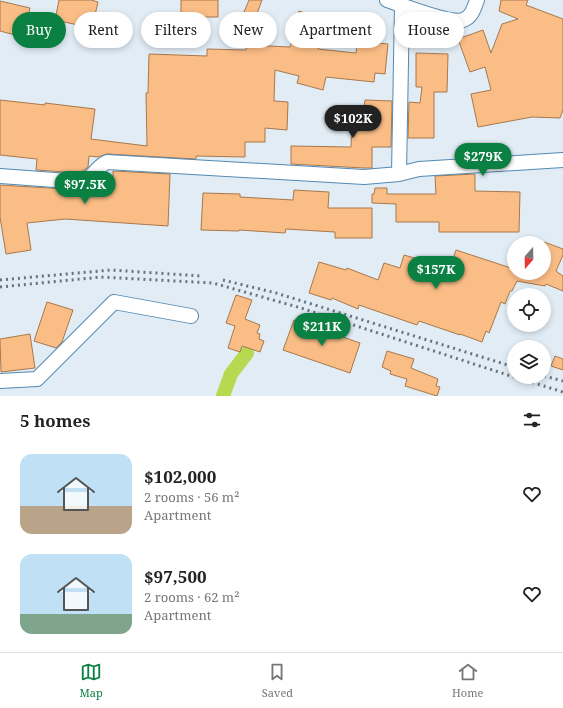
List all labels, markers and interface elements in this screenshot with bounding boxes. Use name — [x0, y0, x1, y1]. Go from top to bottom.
chip: Buy — [12, 12, 66, 48]
chip: Rent — [74, 12, 133, 48]
chip: Filters — [141, 12, 211, 48]
chip: New — [219, 12, 277, 48]
chip: Apartment — [285, 12, 386, 48]
chip: House — [394, 12, 464, 48]
pin: $102K — [325, 105, 381, 139]
text: $102K — [334, 109, 372, 127]
pin: $279K — [455, 143, 511, 177]
text: $279K — [464, 147, 502, 165]
pin: $97.5K — [52, 171, 118, 205]
text: $97.5K — [64, 175, 106, 193]
north arrow — [507, 236, 551, 280]
map controls — [507, 236, 551, 384]
pin: $157K — [408, 256, 464, 290]
text: $157K — [417, 260, 455, 278]
button: locate — [507, 288, 551, 332]
pin: $211K — [294, 313, 350, 347]
text: $211K — [303, 317, 341, 335]
button: layers — [507, 340, 551, 384]
text: 5 homes — [20, 409, 90, 432]
icon: filters — [521, 409, 543, 431]
text: $102,000 — [144, 465, 216, 488]
icon: home — [52, 470, 100, 518]
icon: heart — [521, 483, 543, 505]
text: 2 rooms · 56 m² — [144, 488, 239, 506]
text: Apartment — [144, 506, 211, 524]
text: $97,500 — [144, 565, 207, 588]
icon: home — [52, 570, 100, 618]
icon: heart — [521, 583, 543, 605]
text: 2 rooms · 62 m² — [144, 588, 239, 606]
text: Apartment — [144, 606, 211, 624]
tab: Map — [80, 661, 103, 700]
tab: Saved — [262, 661, 293, 700]
tab: Home — [452, 661, 483, 700]

